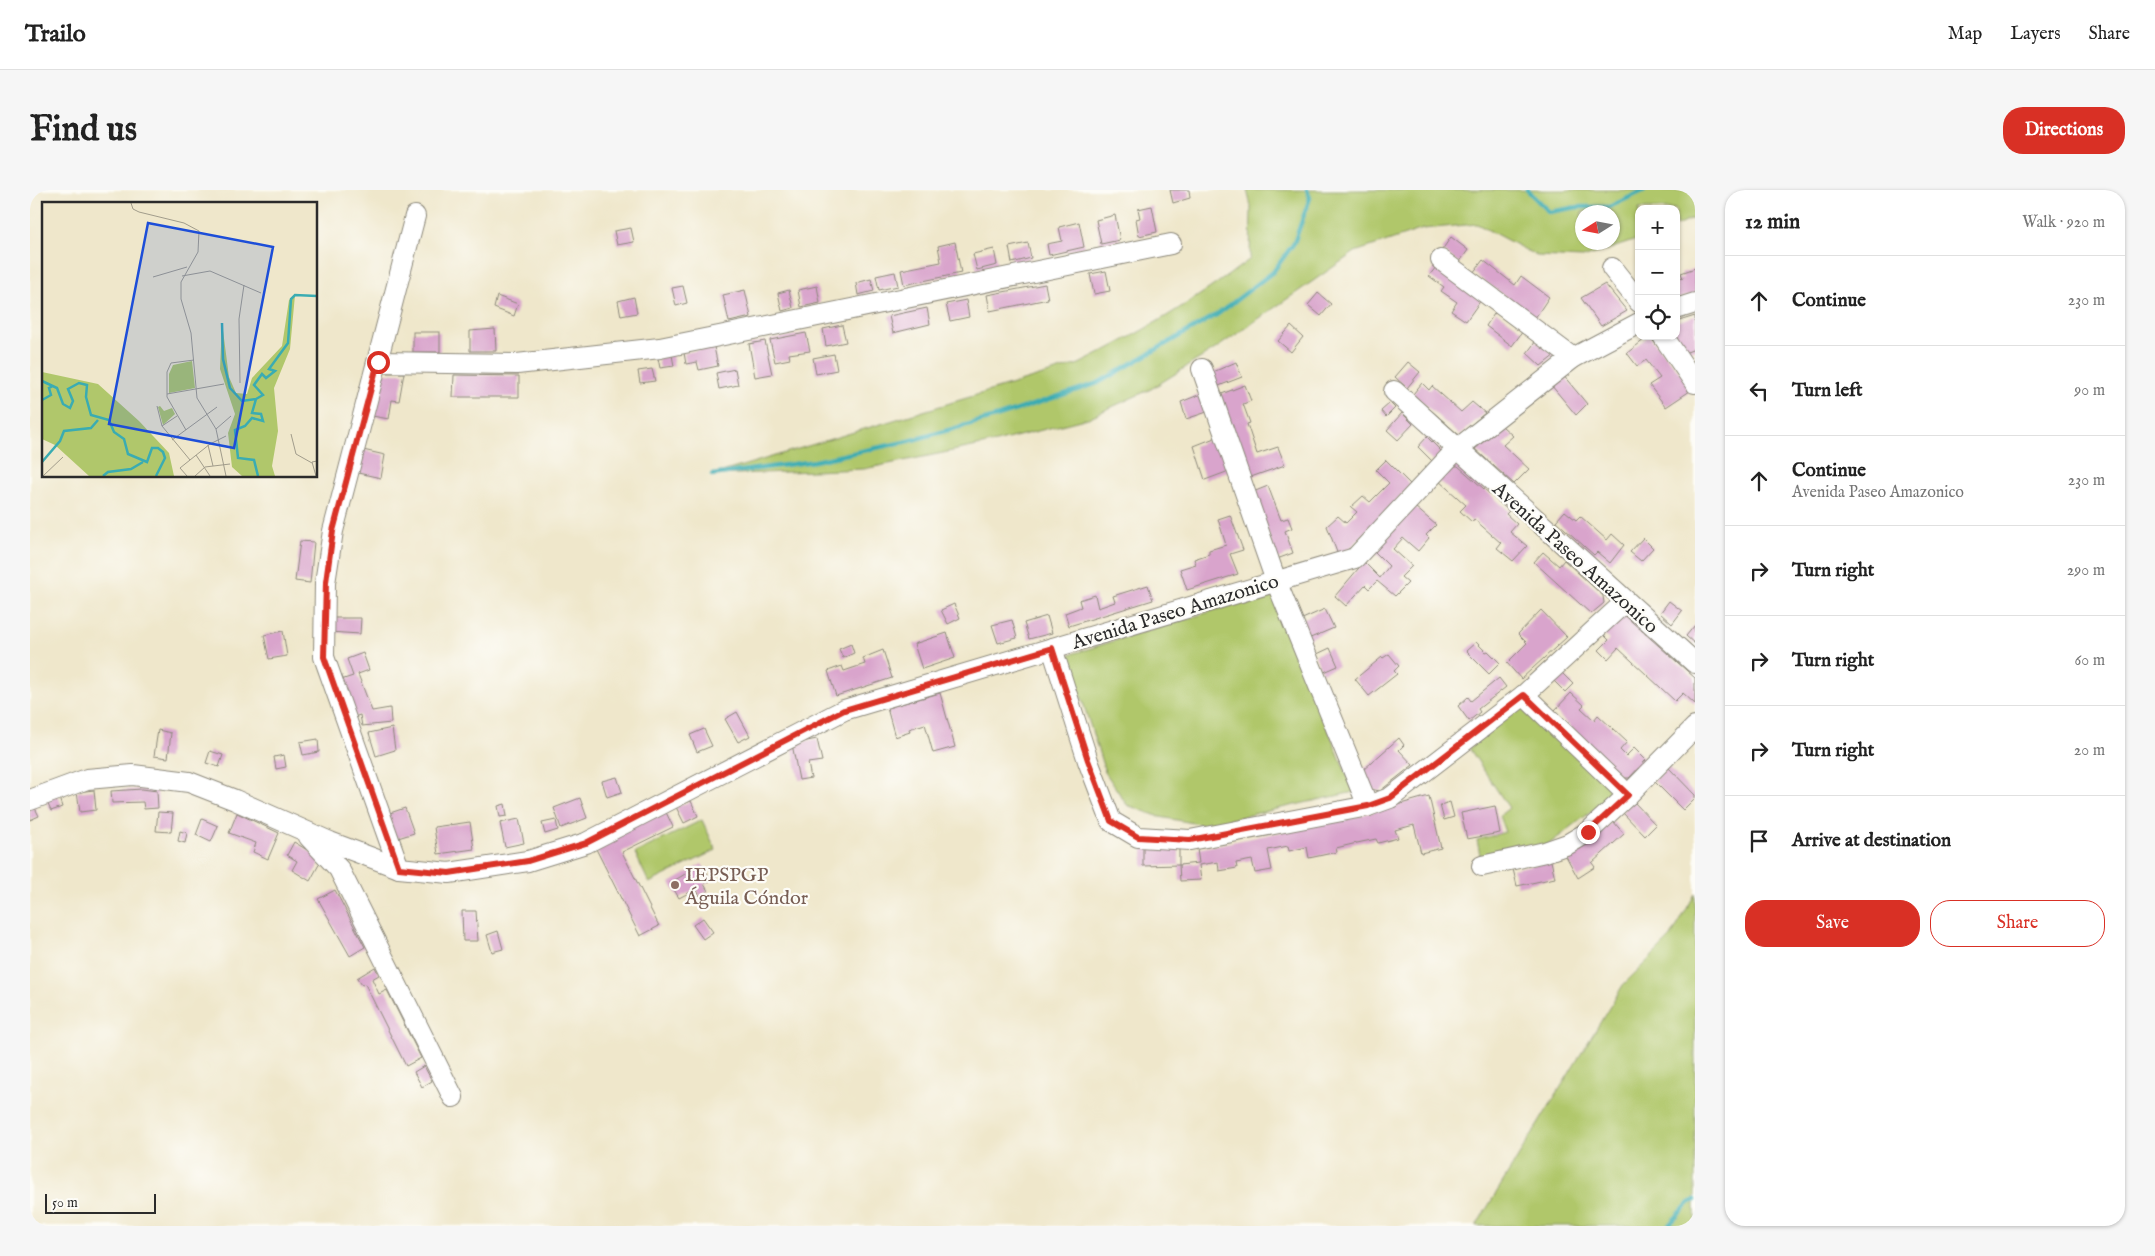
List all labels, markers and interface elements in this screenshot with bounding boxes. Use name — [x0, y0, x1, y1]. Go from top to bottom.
text: Trailo — [25, 19, 86, 50]
text: Map — [1948, 23, 1982, 46]
text: Layers — [2010, 23, 2061, 46]
text: Share — [2089, 23, 2130, 46]
button: Directions — [2003, 107, 2125, 154]
text: Find us — [30, 108, 137, 153]
inset map — [42, 202, 318, 478]
north arrow — [1575, 205, 1620, 250]
map controls — [1635, 205, 1680, 340]
button: + — [1635, 205, 1680, 250]
text: 12 min — [1745, 209, 1800, 236]
text: Walk · 920 m — [2022, 213, 2105, 233]
button: − — [1635, 250, 1680, 295]
icon: ahead — [1745, 287, 1773, 315]
text: Continue — [1792, 289, 1866, 313]
text: 230 m — [2068, 291, 2105, 311]
button: locate — [1635, 295, 1680, 340]
route start — [367, 351, 390, 374]
icon: left — [1745, 377, 1773, 405]
text: Turn left — [1792, 379, 1863, 403]
text: 90 m — [2074, 381, 2105, 401]
text: Continue — [1792, 459, 1866, 483]
icon: ahead — [1745, 467, 1773, 495]
text: 230 m — [2068, 471, 2105, 491]
street label: Avenida Paseo Amazonico — [1486, 476, 1663, 639]
text: Avenida Paseo Amazonico — [1792, 483, 1964, 503]
icon: right — [1745, 557, 1773, 585]
text: Turn right — [1792, 559, 1874, 583]
text: 290 m — [2067, 561, 2105, 581]
street label: Avenida Paseo Amazonico — [1068, 569, 1282, 656]
icon: right — [1745, 647, 1773, 675]
text: Turn right — [1792, 649, 1874, 673]
text: 60 m — [2075, 651, 2105, 671]
icon: right — [1745, 737, 1773, 765]
text: Turn right — [1792, 739, 1874, 763]
text: 20 m — [2074, 741, 2105, 761]
route end — [1577, 821, 1600, 844]
icon: arrive — [1745, 827, 1773, 855]
text: Arrive at destination — [1792, 829, 1951, 853]
place label: IEPSPGP Águila Cóndor — [684, 863, 809, 911]
marker: IEPSPGP Águila Cóndor — [669, 879, 681, 891]
button: Save — [1745, 900, 1920, 947]
button: Share — [1930, 900, 2105, 947]
scale bar — [45, 1191, 156, 1214]
text: 50 m — [52, 1194, 78, 1212]

